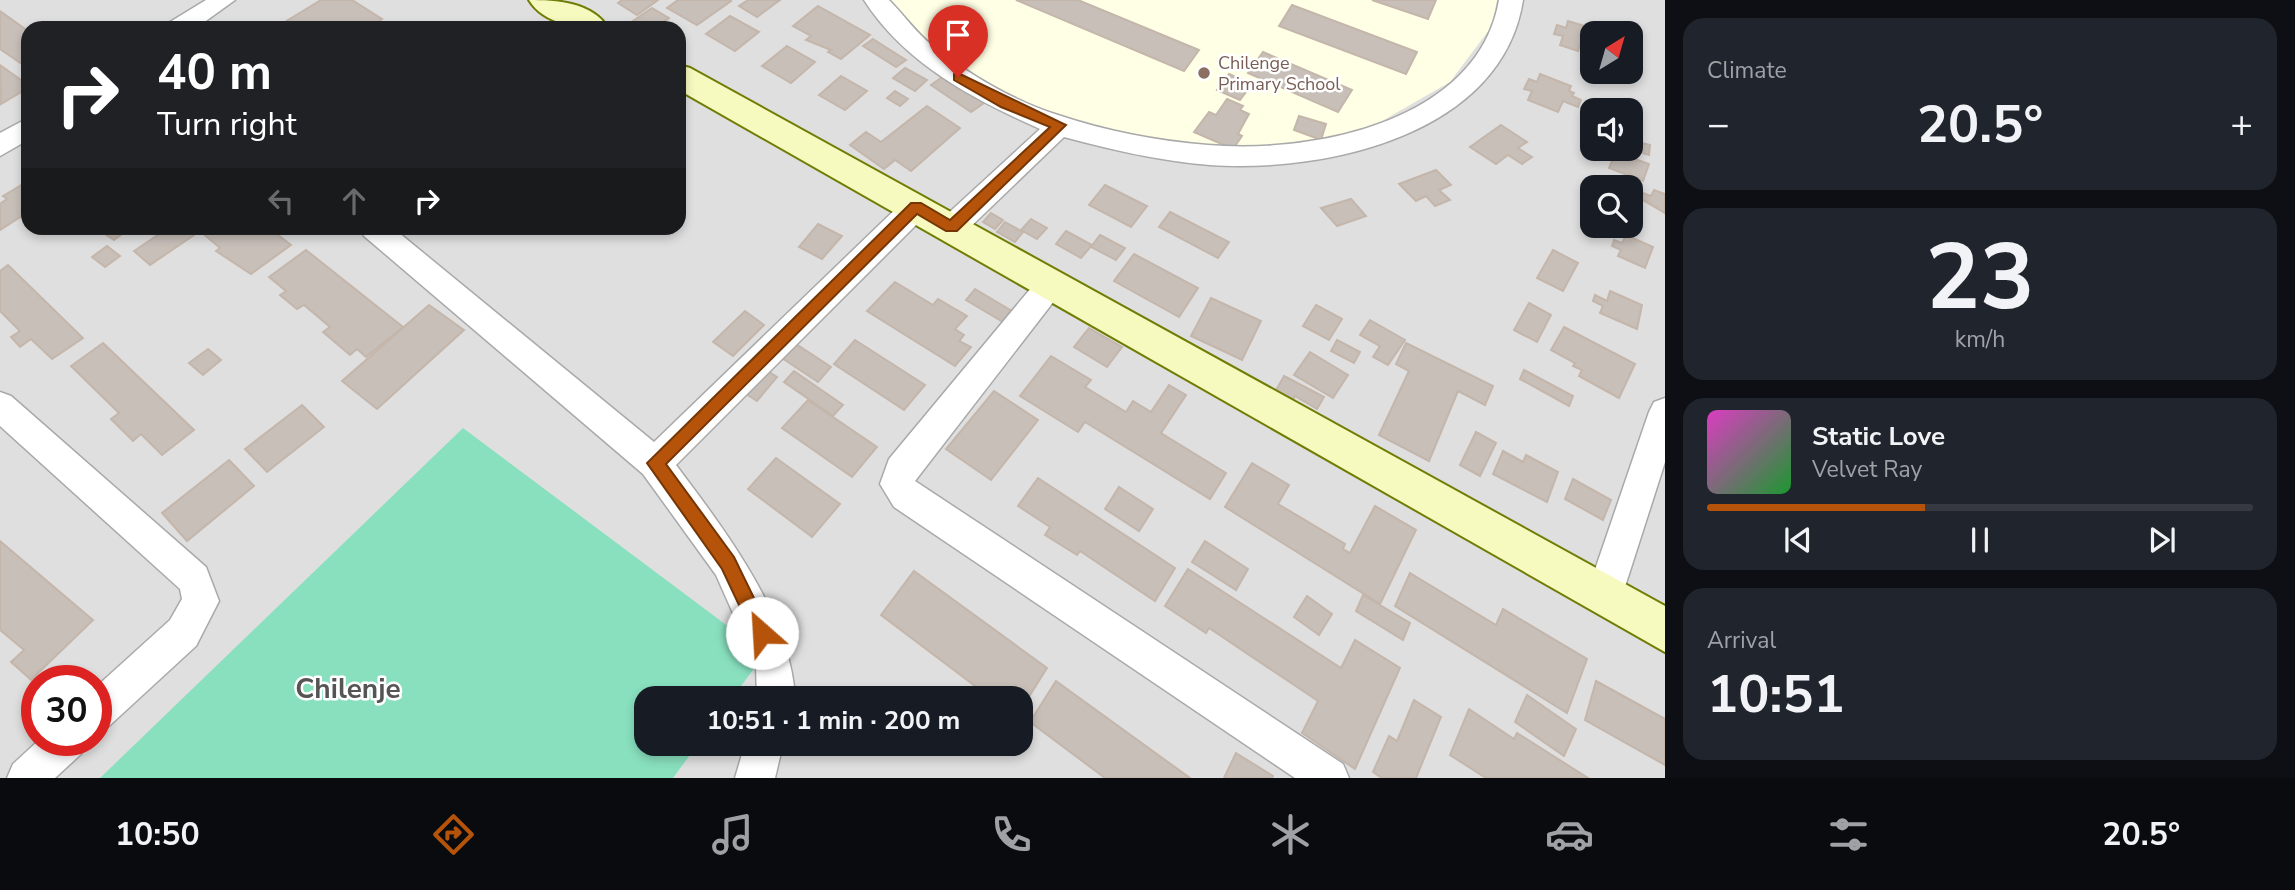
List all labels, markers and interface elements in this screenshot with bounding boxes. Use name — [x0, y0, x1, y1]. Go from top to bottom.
pin — [928, 5, 988, 77]
icon: arrive — [939, 16, 977, 54]
north arrow — [1580, 21, 1643, 84]
map controls — [1580, 21, 1643, 238]
text: 40 m — [157, 39, 272, 106]
icon: right — [42, 49, 133, 140]
place label: Chilenge Primary School — [1218, 51, 1341, 96]
text: Climate — [1707, 55, 1787, 86]
marker: Chilenge Primary School — [1196, 65, 1212, 81]
text: 20.5° — [1917, 89, 2043, 160]
button: sound — [1580, 98, 1643, 161]
text: − — [1707, 99, 1730, 150]
text: + — [2230, 99, 2253, 150]
text: Turn right — [157, 103, 297, 146]
button: search — [1580, 175, 1643, 238]
icon: left — [262, 182, 300, 220]
icon: ahead — [335, 182, 373, 220]
icon: right — [408, 182, 446, 220]
text: 23 — [1925, 216, 2035, 340]
text: km/h — [1955, 324, 2005, 355]
text: Static Love — [1812, 419, 1945, 454]
text: Velvet Ray — [1812, 454, 1922, 485]
icon: previous — [1779, 521, 1817, 559]
icon: pause — [1961, 521, 1999, 559]
icon: next — [2143, 521, 2181, 559]
position arrow — [725, 596, 799, 670]
text: Arrival — [1707, 625, 1776, 656]
text: 10:51 — [1707, 659, 1845, 730]
speed limit sign: 30 — [21, 665, 112, 756]
district label: Chilenje — [295, 670, 401, 708]
text: 10:51 · 1 min · 200 m — [707, 703, 960, 738]
icon: directions — [429, 810, 478, 859]
icon: music — [708, 810, 757, 859]
icon: phone — [987, 810, 1036, 859]
icon: climate — [1266, 810, 1315, 859]
icon: car — [1545, 810, 1594, 859]
icon: filters — [1824, 810, 1873, 859]
text: 10:50 — [115, 813, 200, 856]
text: 20.5° — [2102, 813, 2180, 856]

